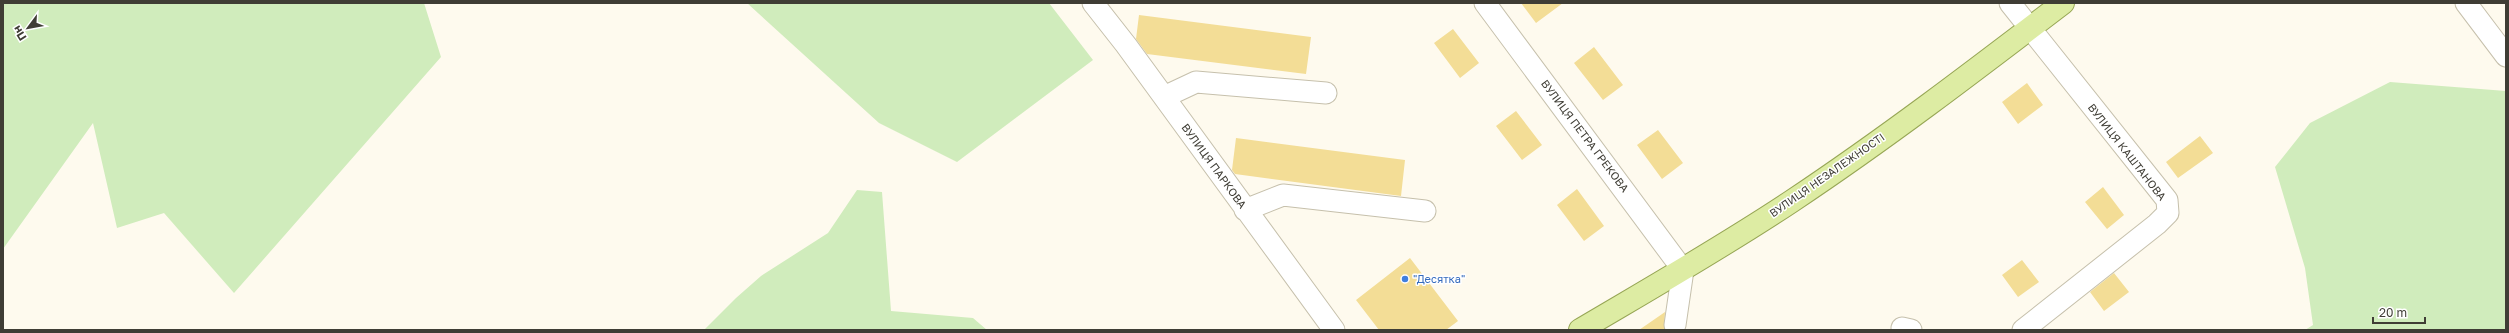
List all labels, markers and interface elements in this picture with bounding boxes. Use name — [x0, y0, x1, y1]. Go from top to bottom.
north arrow — [8, 8, 48, 48]
text: Пн — [9, 24, 29, 43]
street label: ВУЛИЦЯ ПЕТРА ГРЕКОВА — [1539, 77, 1632, 195]
street label: ВУЛИЦЯ КАШТАНОВА — [2086, 101, 2170, 203]
street label: ВУЛИЦЯ ПАРКОВА — [1179, 121, 1250, 211]
street label: ВУЛИЦЯ НЕЗАЛЕЖНОСТІ — [1767, 130, 1887, 219]
place label: "Десятка" — [1413, 272, 1465, 285]
marker: "Десятка" — [1400, 274, 1410, 284]
scale bar — [2373, 299, 2425, 325]
text: 20 m — [2379, 305, 2407, 320]

